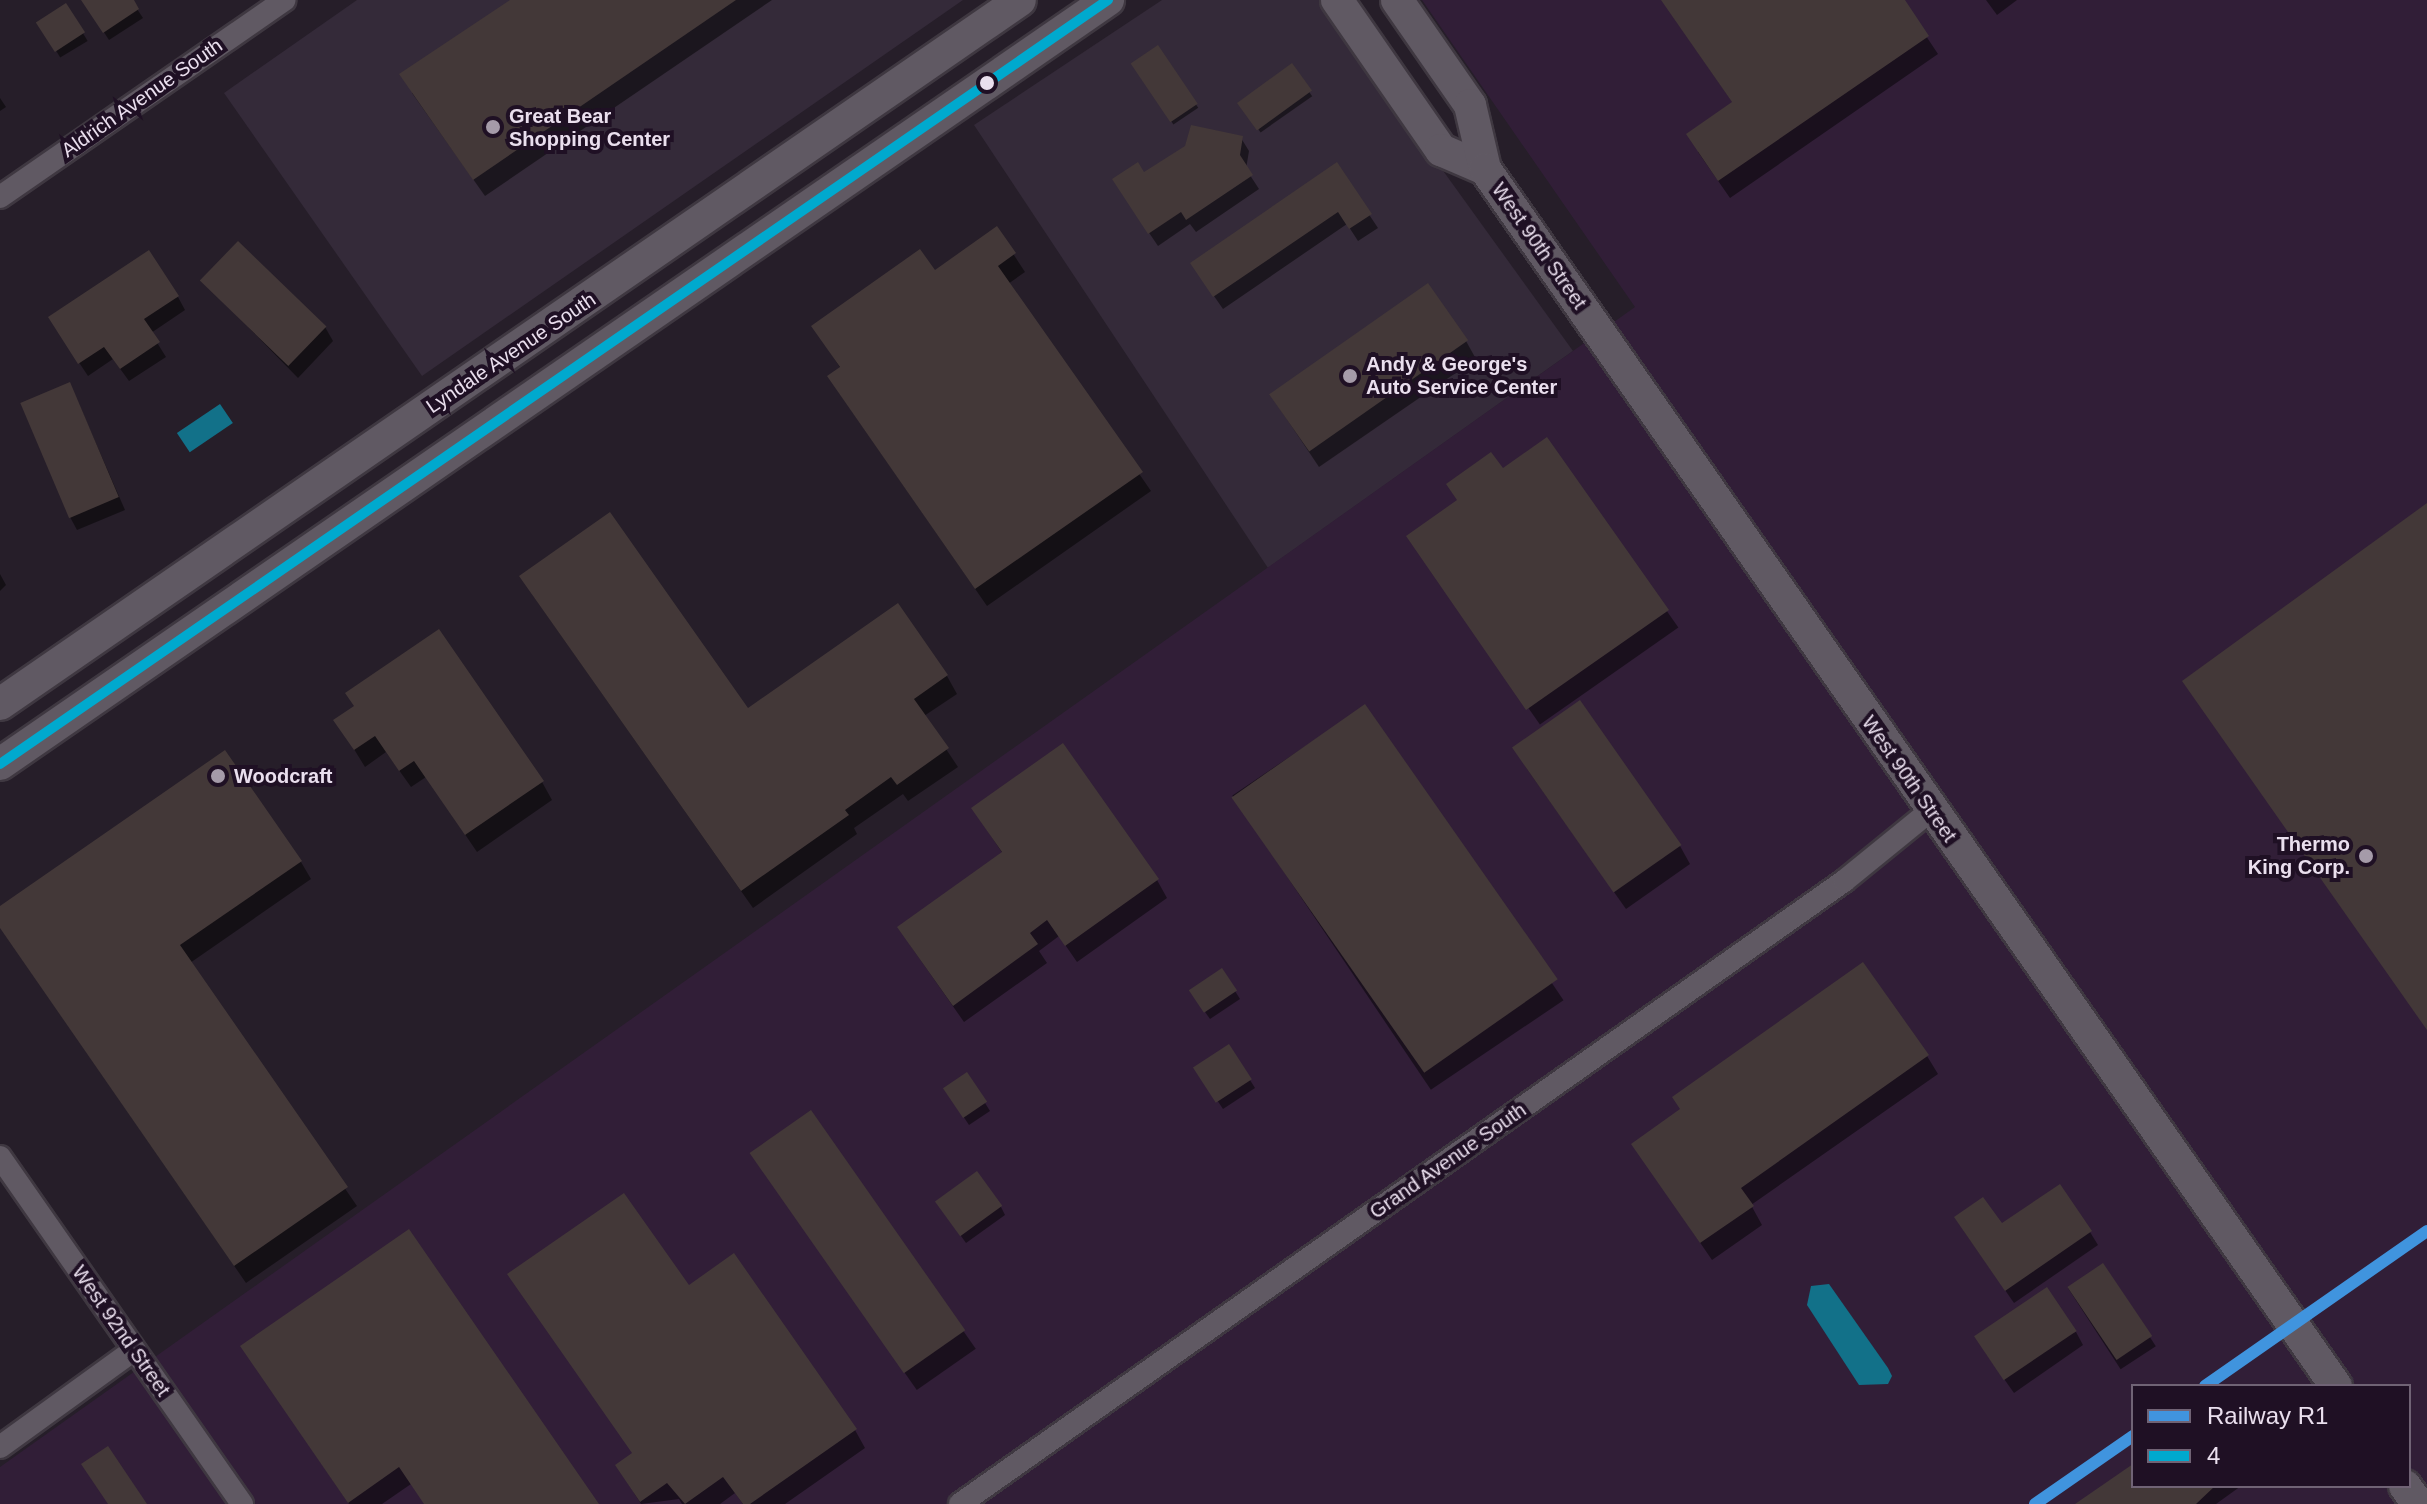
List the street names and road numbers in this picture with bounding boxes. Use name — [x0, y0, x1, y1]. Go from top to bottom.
street label: Aldrich Avenue South — [56, 33, 228, 163]
street label: West 90th Street — [1487, 178, 1591, 314]
street label: Lyndale Avenue South — [421, 287, 601, 419]
street label: West 90th Street — [1857, 711, 1961, 847]
street label: Grand Avenue South — [1365, 1098, 1531, 1224]
street label: West 92nd Street — [67, 1261, 175, 1401]

